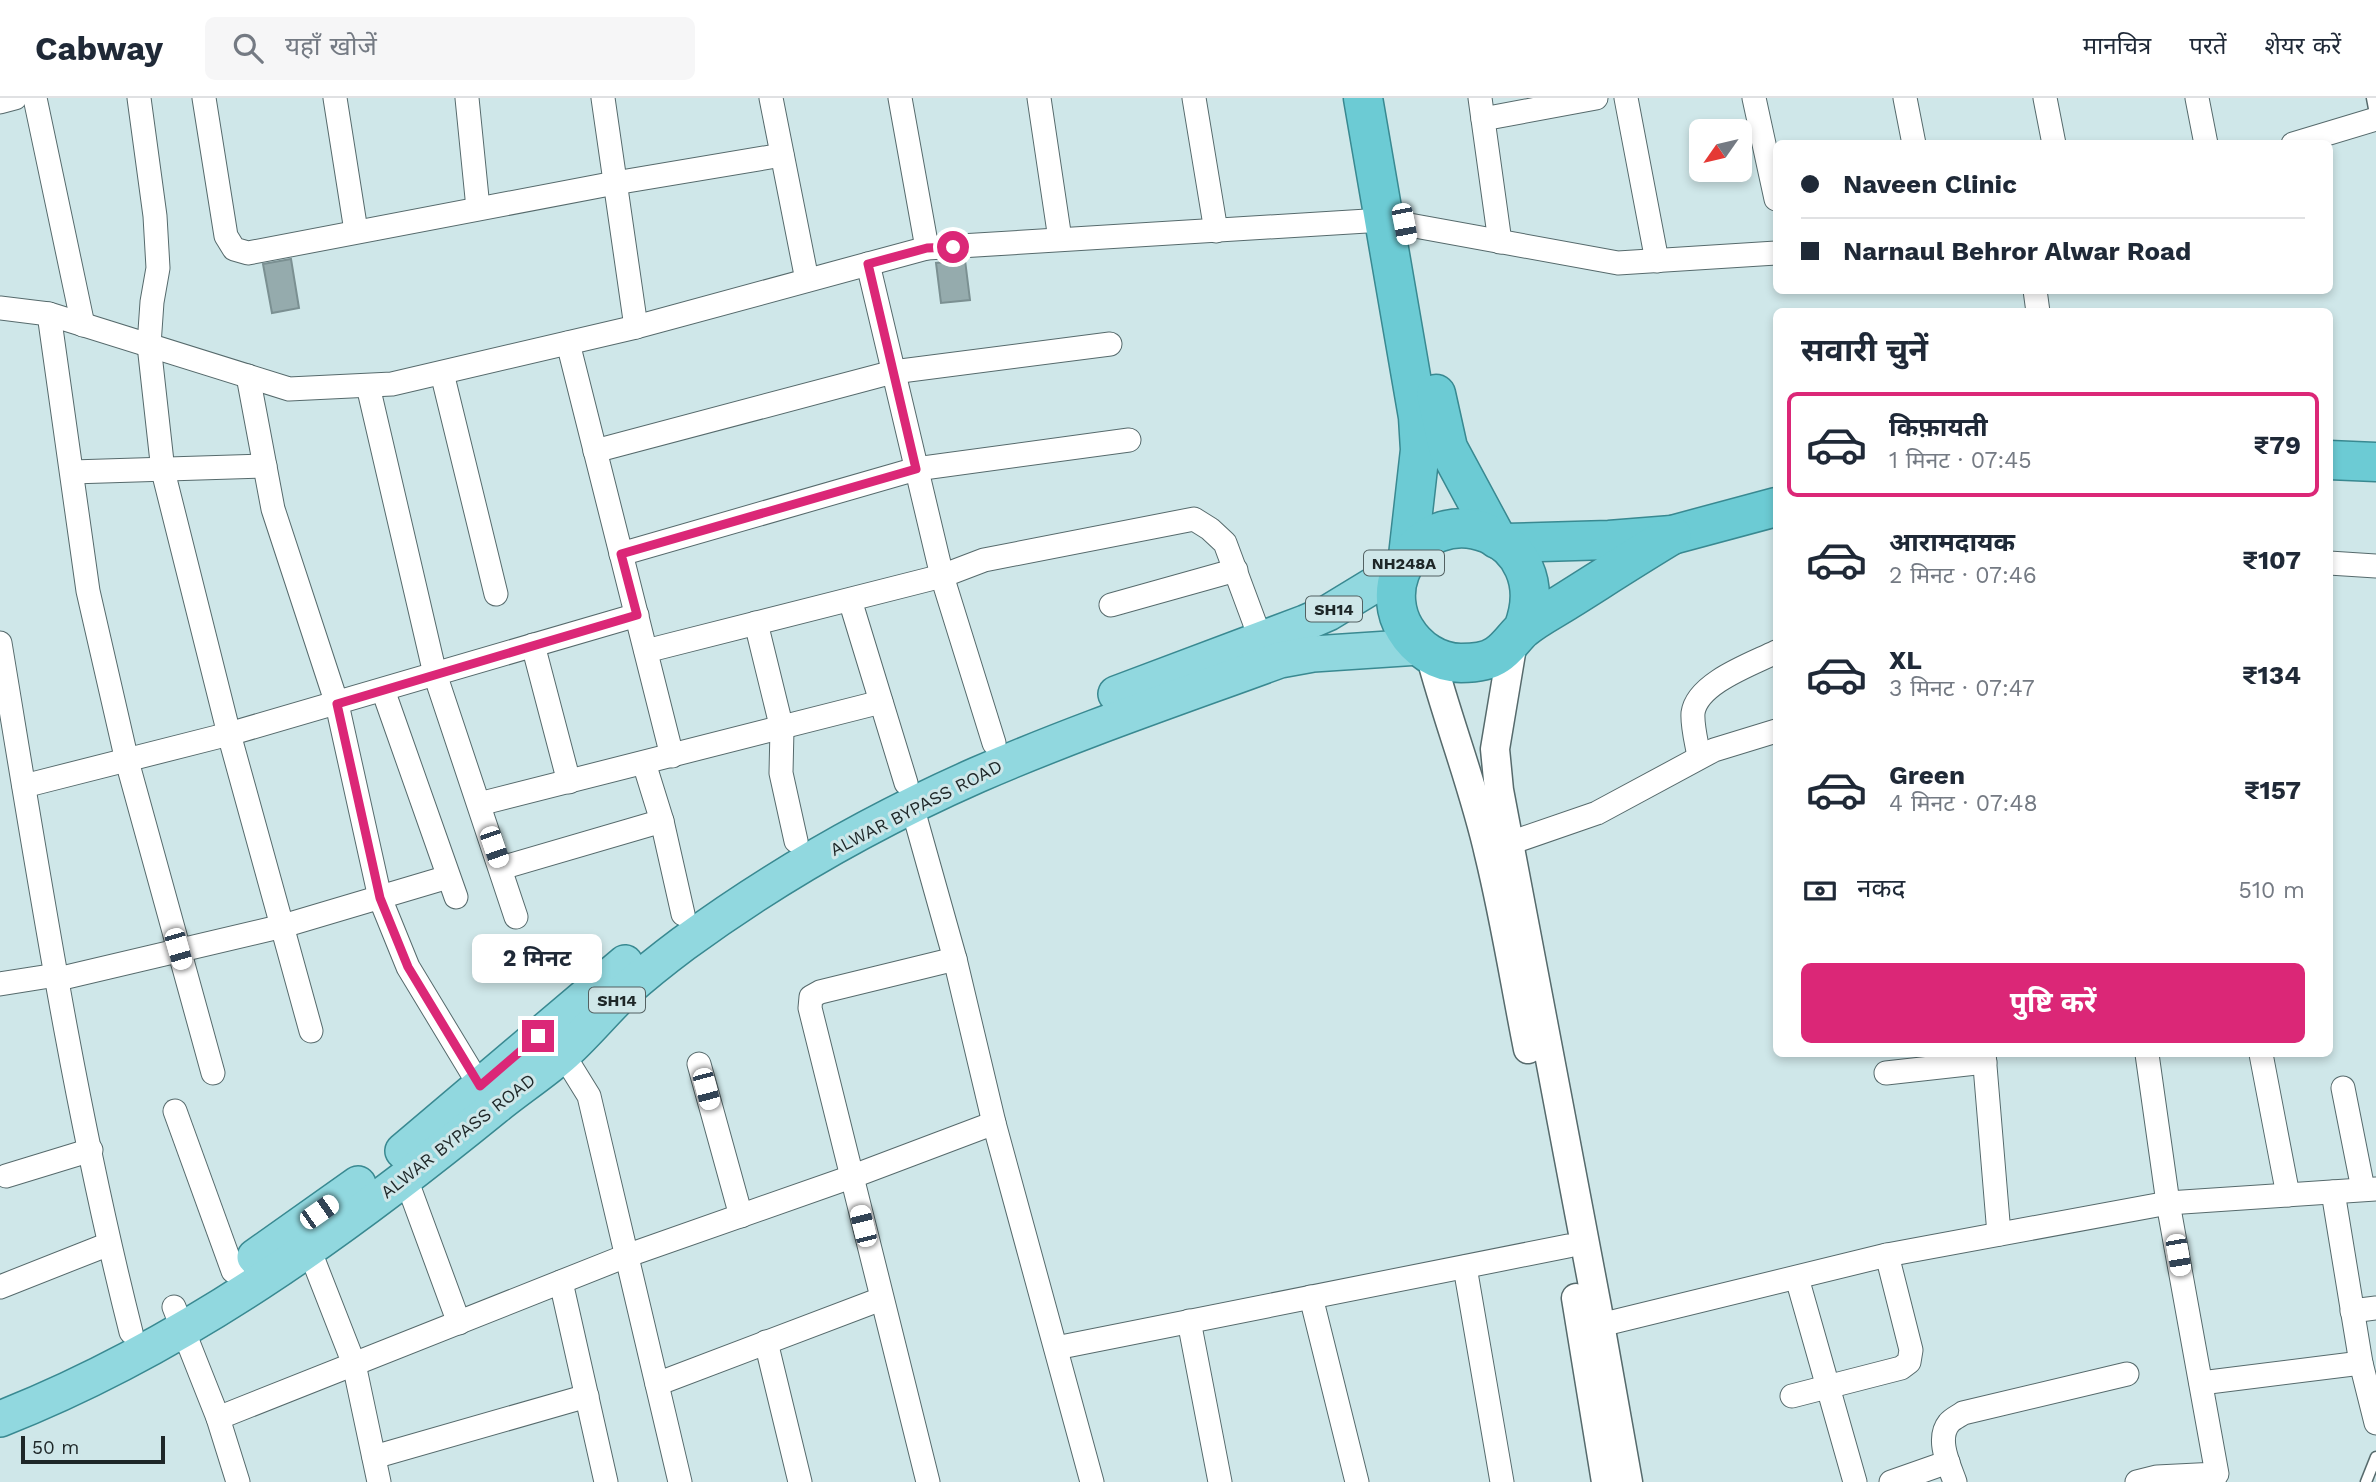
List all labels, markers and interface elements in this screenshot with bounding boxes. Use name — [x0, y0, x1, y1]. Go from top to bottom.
search box — [205, 17, 695, 80]
text: Cabway — [35, 29, 163, 68]
icon: search — [229, 29, 267, 67]
text: यहाँ खोजें — [285, 31, 377, 61]
text: मानचित्र — [2083, 32, 2151, 60]
text: परतें — [2189, 32, 2227, 60]
text: शेयर करें — [2265, 32, 2341, 60]
north arrow — [1689, 119, 1752, 182]
map controls — [1689, 119, 1752, 182]
text: Naveen Clinic — [1843, 169, 2017, 199]
car — [1390, 201, 1419, 247]
route start — [937, 231, 969, 263]
text: Narnaul Behror Alwar Road — [1843, 236, 2191, 266]
text: सवारी चुनें — [1801, 331, 1928, 369]
text: किफ़ायती — [1889, 412, 1988, 442]
icon: car — [1805, 413, 1868, 476]
text: ₹79 — [2254, 430, 2301, 460]
text: 1 मिनट · 07:45 — [1889, 447, 2032, 474]
text: आरामदायक — [1889, 527, 2015, 557]
icon: car — [1805, 528, 1868, 591]
text: ₹107 — [2242, 545, 2301, 575]
road number: NH248A — [1364, 550, 1444, 576]
text: 2 मिनट · 07:46 — [1889, 562, 2037, 589]
road number: SH14 — [1306, 596, 1362, 622]
icon: car — [1805, 643, 1868, 706]
text: XL — [1889, 645, 1922, 675]
text: ₹134 — [2242, 660, 2301, 690]
text: 3 मिनट · 07:47 — [1889, 675, 2035, 702]
street label: ALWAR BYPASS ROAD — [826, 755, 1005, 860]
icon: car — [1805, 758, 1868, 821]
text: Green — [1889, 760, 1965, 790]
text: ₹157 — [2244, 775, 2301, 805]
text: 4 मिनट · 07:48 — [1889, 790, 2038, 817]
car — [478, 824, 511, 870]
icon: cash — [1801, 872, 1839, 910]
text: नकद — [1857, 873, 1905, 903]
text: 510 m — [2239, 877, 2305, 904]
car — [163, 926, 194, 972]
callout: 2 मिनट — [473, 934, 603, 984]
text: 2 मिनट — [503, 945, 571, 972]
button: पुष्टि करें — [1801, 963, 2305, 1043]
road number: SH14 — [589, 988, 645, 1012]
route end — [522, 1020, 554, 1052]
car — [691, 1066, 722, 1112]
street label: ALWAR BYPASS ROAD — [376, 1069, 539, 1202]
car — [296, 1191, 343, 1233]
car — [848, 1203, 879, 1249]
car — [2165, 1232, 2192, 1278]
scale bar — [21, 1433, 164, 1465]
text: 50 m — [32, 1436, 79, 1459]

